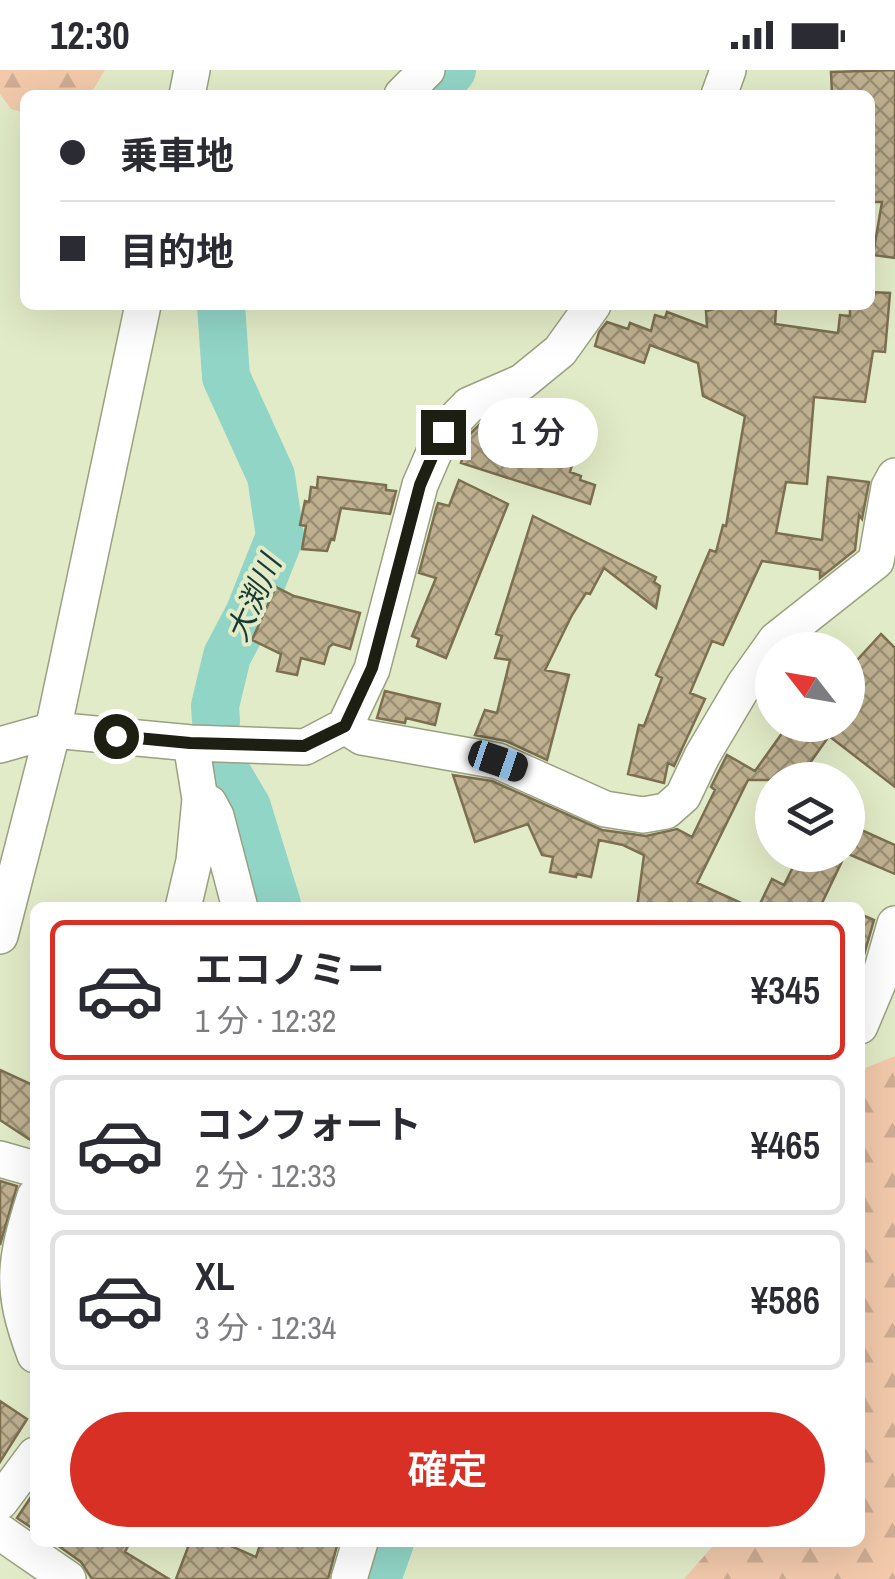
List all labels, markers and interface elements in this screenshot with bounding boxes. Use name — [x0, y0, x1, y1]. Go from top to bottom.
text: 12:30 — [50, 10, 130, 61]
text: 乗車地 — [120, 130, 234, 181]
text: 目的地 — [120, 226, 234, 277]
callout: 1 分 — [478, 397, 598, 467]
route end — [421, 410, 466, 455]
text: 1 分 — [511, 411, 565, 454]
water label: 大渕川 — [216, 546, 291, 647]
north arrow — [755, 632, 865, 742]
map controls — [755, 632, 865, 872]
route start — [94, 714, 139, 759]
car — [465, 737, 531, 785]
button: layers — [755, 762, 865, 872]
text: エコノミー — [195, 944, 385, 995]
icon: car — [75, 945, 165, 1035]
text: ¥345 — [751, 965, 820, 1016]
text: 1 分 · 12:32 — [195, 999, 336, 1042]
text: コンフォート — [195, 1099, 422, 1150]
icon: car — [75, 1100, 165, 1190]
text: ¥465 — [751, 1120, 820, 1171]
text: 2 分 · 12:33 — [195, 1154, 336, 1197]
text: XL — [195, 1251, 235, 1302]
icon: car — [75, 1255, 165, 1345]
text: ¥586 — [751, 1275, 820, 1326]
text: 3 分 · 12:34 — [195, 1306, 336, 1349]
button: 確定 — [70, 1412, 825, 1527]

